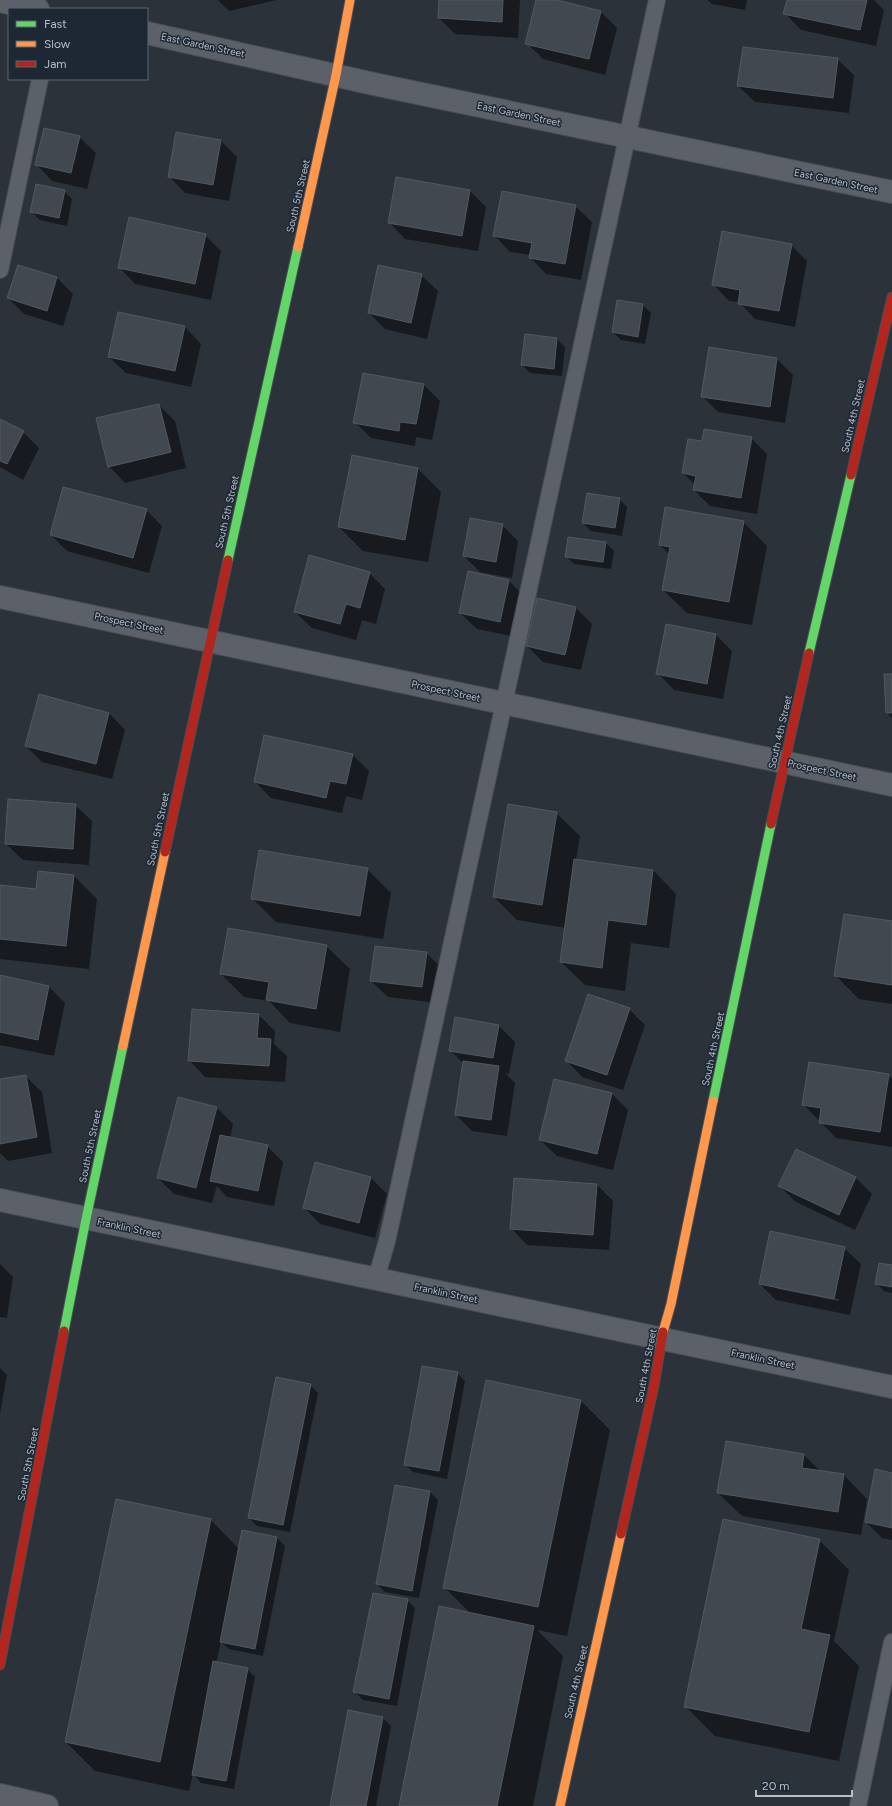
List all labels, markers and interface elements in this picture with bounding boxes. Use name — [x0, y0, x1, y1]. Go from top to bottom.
legend — [8, 8, 148, 80]
text: Fast — [44, 17, 67, 31]
street label: East Garden Street — [160, 30, 246, 60]
text: Slow — [44, 37, 71, 51]
text: Jam — [44, 57, 67, 71]
street label: East Garden Street — [476, 99, 562, 129]
street label: South 5th Street — [283, 158, 313, 234]
street label: East Garden Street — [793, 166, 879, 196]
street label: South 4th Street — [838, 378, 868, 454]
street label: South 5th Street — [212, 474, 242, 550]
street label: Prospect Street — [93, 609, 165, 637]
street label: Prospect Street — [410, 677, 482, 705]
street label: South 4th Street — [765, 694, 795, 770]
street label: Prospect Street — [786, 756, 858, 784]
street label: South 5th Street — [144, 791, 172, 867]
street label: South 4th Street — [699, 1011, 727, 1087]
street label: South 5th Street — [76, 1108, 104, 1184]
street label: Franklin Street — [96, 1215, 162, 1241]
street label: Franklin Street — [413, 1280, 479, 1306]
street label: South 4th Street — [632, 1328, 660, 1404]
street label: Franklin Street — [730, 1346, 796, 1372]
street label: South 5th Street — [14, 1426, 42, 1502]
street label: South 4th Street — [561, 1644, 591, 1720]
scale bar — [756, 1772, 852, 1798]
text: 20 m — [762, 1779, 790, 1793]

